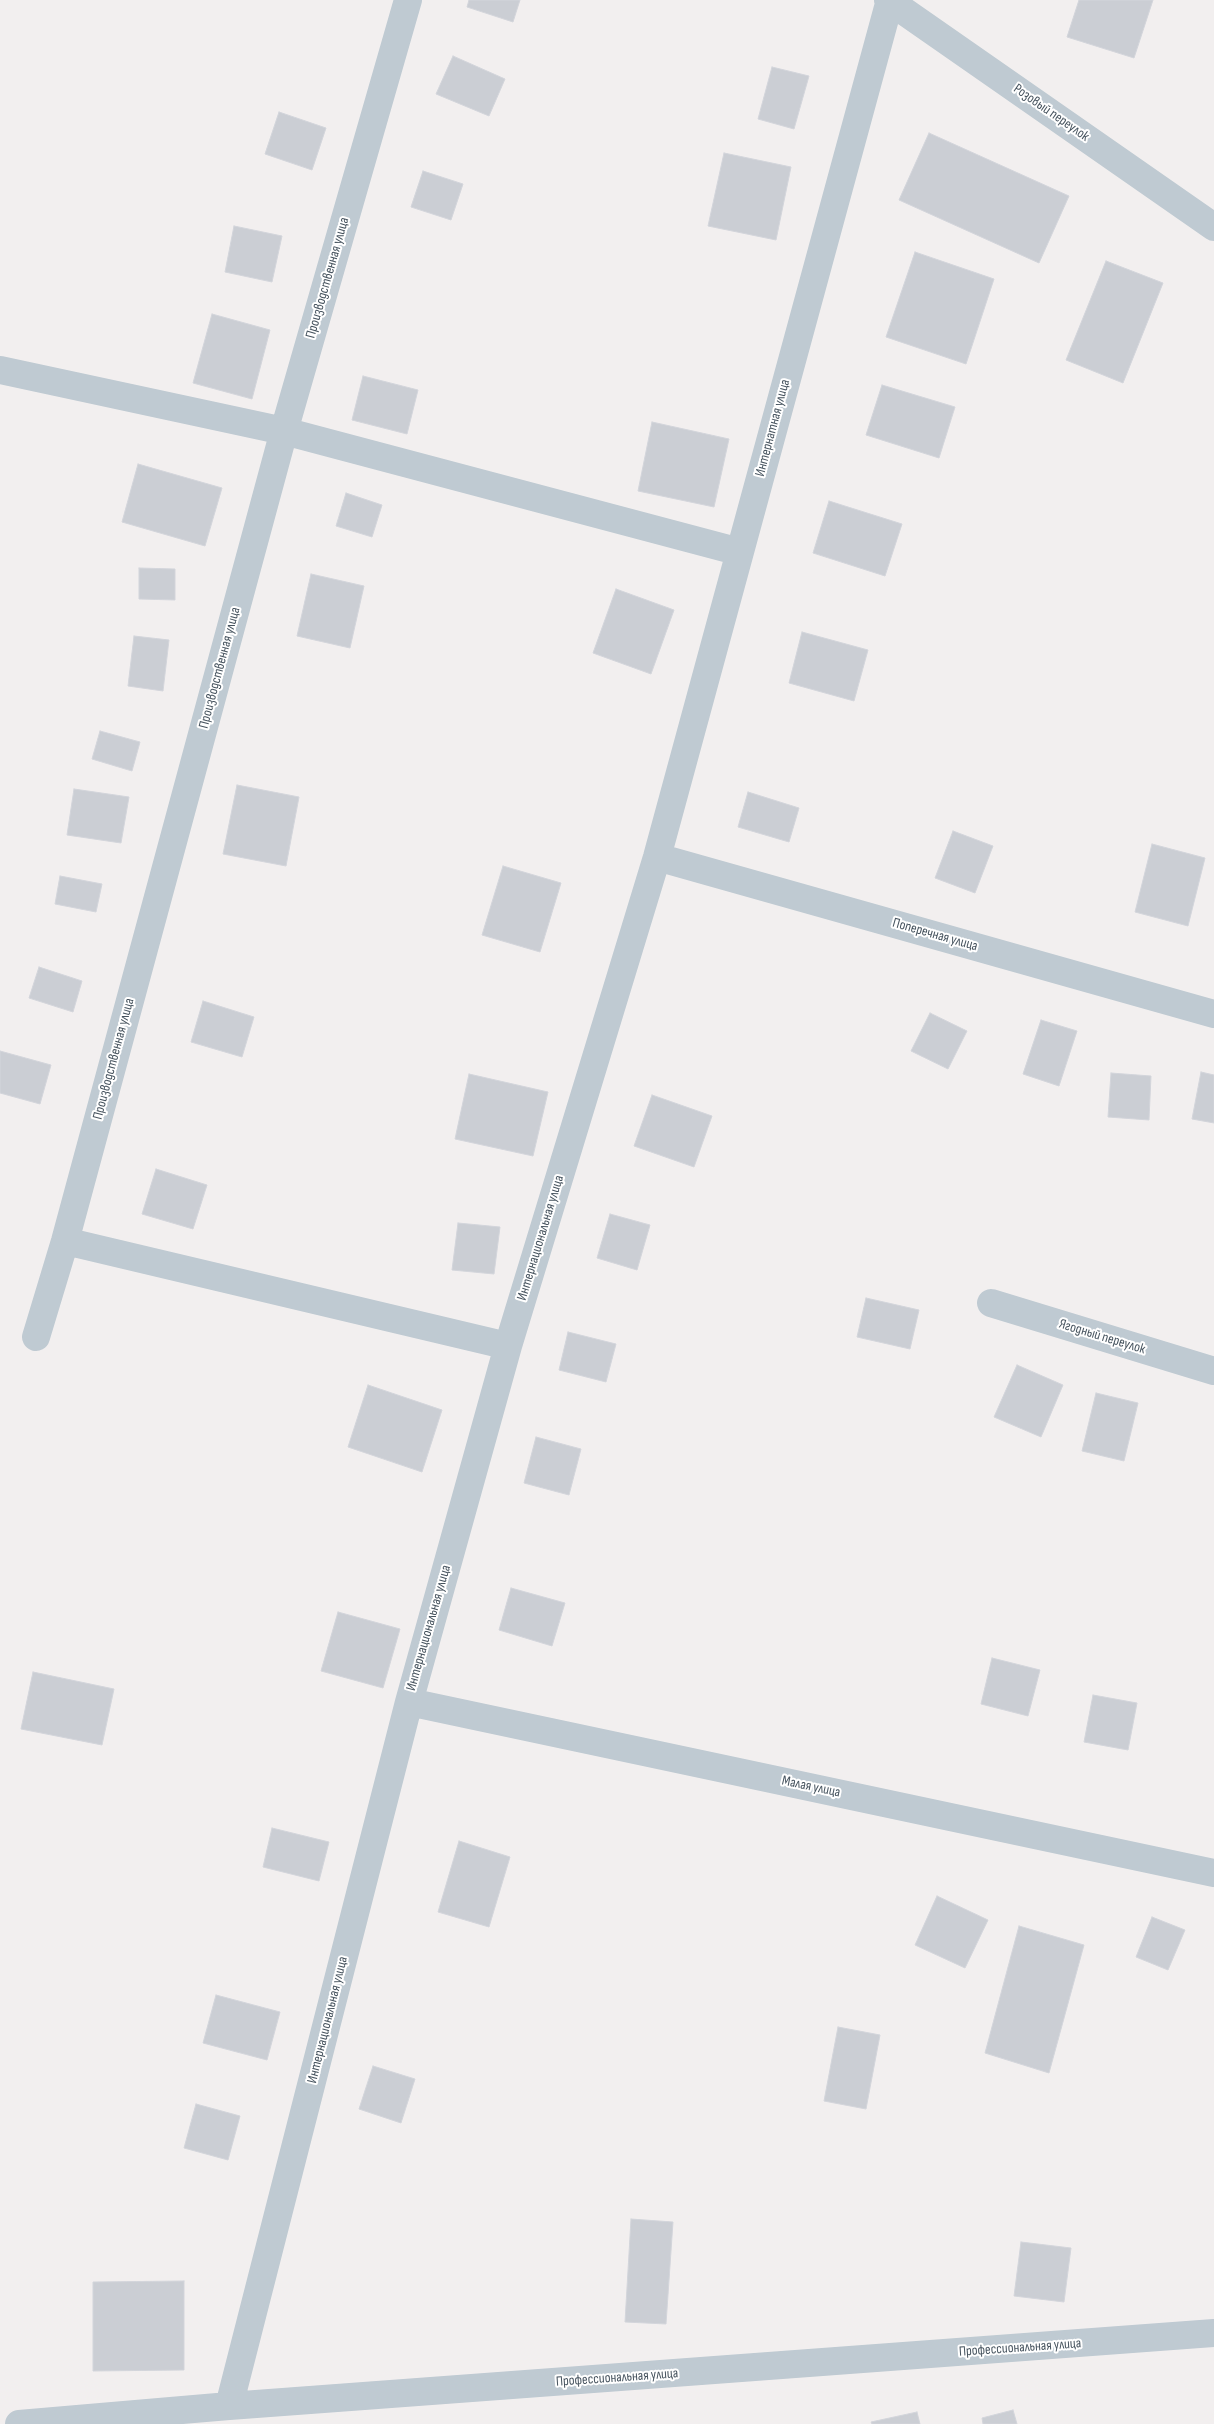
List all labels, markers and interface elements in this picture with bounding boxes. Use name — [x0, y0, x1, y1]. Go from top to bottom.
street label: Розовый переулок — [1010, 81, 1092, 145]
street label: Производственная улица — [303, 216, 353, 340]
street label: Интернатная улица — [752, 378, 794, 478]
street label: Производственная улица — [196, 605, 244, 731]
street label: Поперечная улица — [890, 915, 980, 955]
street label: Производственная улица — [90, 996, 138, 1122]
street label: Интернациональная улица — [514, 1173, 568, 1303]
street label: Ягодный переулок — [1057, 1316, 1147, 1358]
street label: Интернациональная улица — [403, 1563, 455, 1693]
street label: Малая улица — [780, 1773, 842, 1801]
street label: Интернациональная улица — [304, 1955, 352, 2085]
street label: Профессиональная улица — [958, 2335, 1082, 2361]
street label: Профессиональная улица — [555, 2365, 679, 2391]

